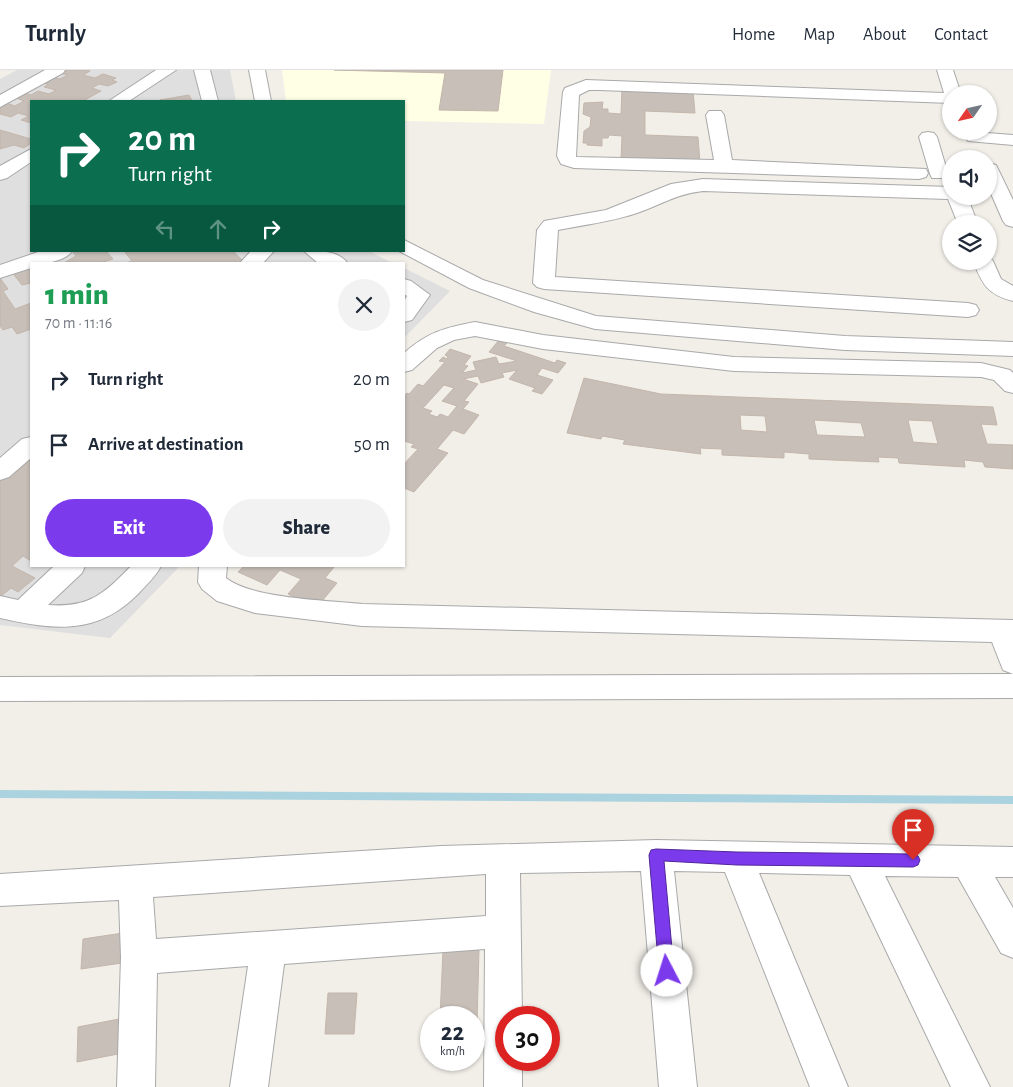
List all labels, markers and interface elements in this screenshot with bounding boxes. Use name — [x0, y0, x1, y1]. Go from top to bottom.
text: Turnly — [25, 22, 86, 46]
text: Home — [732, 26, 775, 44]
text: Map — [803, 26, 835, 44]
text: About — [863, 26, 906, 44]
text: Contact — [934, 26, 988, 44]
north arrow — [942, 85, 998, 140]
map controls — [942, 85, 997, 270]
icon: right — [45, 120, 110, 185]
text: 20 m — [128, 122, 196, 157]
button: sound — [942, 150, 997, 205]
text: Turn right — [128, 163, 212, 185]
icon: left — [151, 215, 179, 243]
icon: ahead — [204, 215, 232, 243]
icon: right — [257, 215, 285, 243]
button: layers — [942, 215, 997, 270]
button: close — [338, 279, 390, 331]
text: 1 min — [45, 280, 109, 310]
text: 70 m · 11:16 — [45, 315, 112, 331]
icon: right — [45, 366, 73, 394]
text: Turn right — [88, 370, 163, 389]
text: 20 m — [353, 370, 390, 389]
icon: arrive — [45, 431, 73, 459]
text: Arrive at destination — [88, 435, 244, 454]
text: 50 m — [354, 435, 390, 454]
button: Exit — [45, 499, 213, 557]
button: Share — [223, 499, 390, 557]
pin — [892, 809, 934, 860]
icon: arrive — [899, 816, 927, 844]
position arrow — [640, 944, 692, 996]
speed limit sign: 30 — [495, 1006, 560, 1071]
text: 22 — [441, 1020, 464, 1045]
text: km/h — [440, 1045, 465, 1057]

